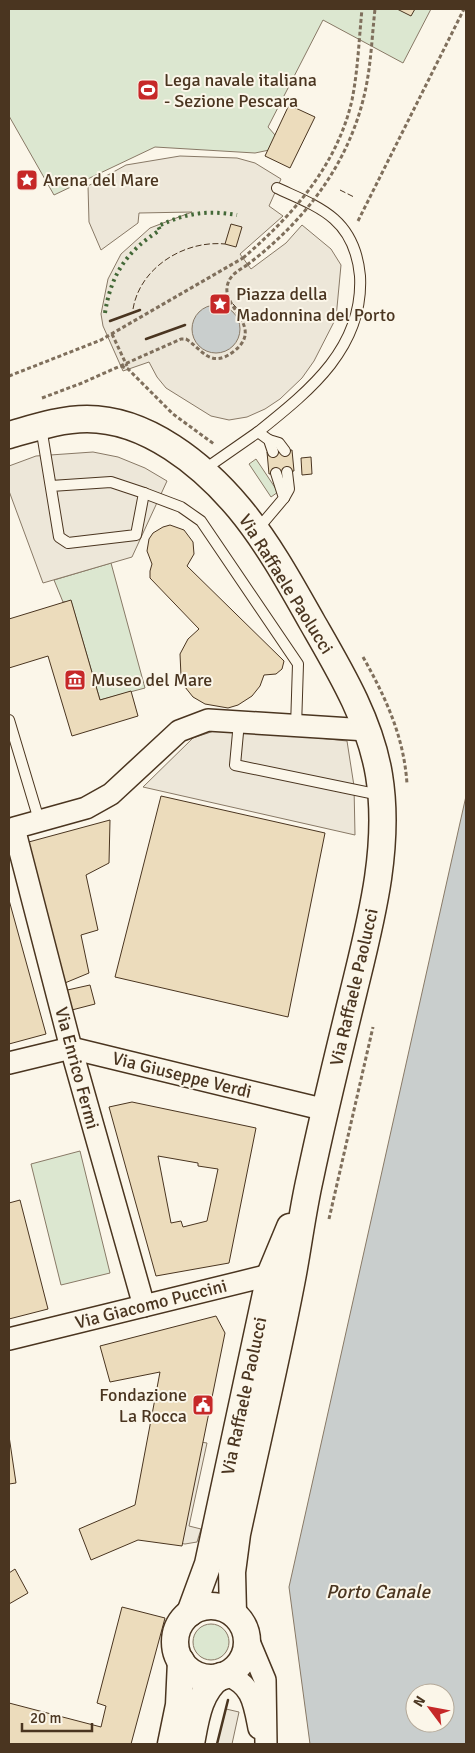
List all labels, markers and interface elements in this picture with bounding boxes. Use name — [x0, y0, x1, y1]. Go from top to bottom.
place label: Lega navale italiana - Sezione Pescara — [164, 69, 317, 112]
sports icon: Lega navale italiana - Sezione Pescara — [136, 78, 160, 102]
place icon: Arena del Mare — [15, 168, 39, 192]
place label: Arena del Mare — [43, 169, 159, 191]
place label: Piazza della Madonnina del Porto — [236, 283, 395, 326]
place icon: Piazza della Madonnina del Porto — [208, 292, 232, 316]
street label: Via Raffaele Paolucci — [234, 510, 338, 658]
museum icon: Museo del Mare — [63, 668, 87, 692]
place label: Museo del Mare — [91, 669, 212, 691]
street label: Via Raffaele Paolucci — [325, 906, 383, 1068]
street label: Via Enrico Fermi — [50, 1005, 104, 1131]
street label: Via Giuseppe Verdi — [110, 1047, 254, 1103]
street label: Via Giacomo Puccini — [73, 1275, 229, 1333]
street label: Via Raffaele Paolucci — [217, 1315, 271, 1477]
place label: Fondazione La Rocca — [99, 1384, 187, 1427]
public building icon: Fondazione La Rocca — [191, 1393, 215, 1417]
water label: Porto Canale — [326, 1580, 431, 1604]
north arrow — [405, 1683, 455, 1733]
text: N — [410, 1693, 429, 1710]
scale bar — [22, 1700, 92, 1732]
text: 20 m — [30, 1709, 61, 1727]

